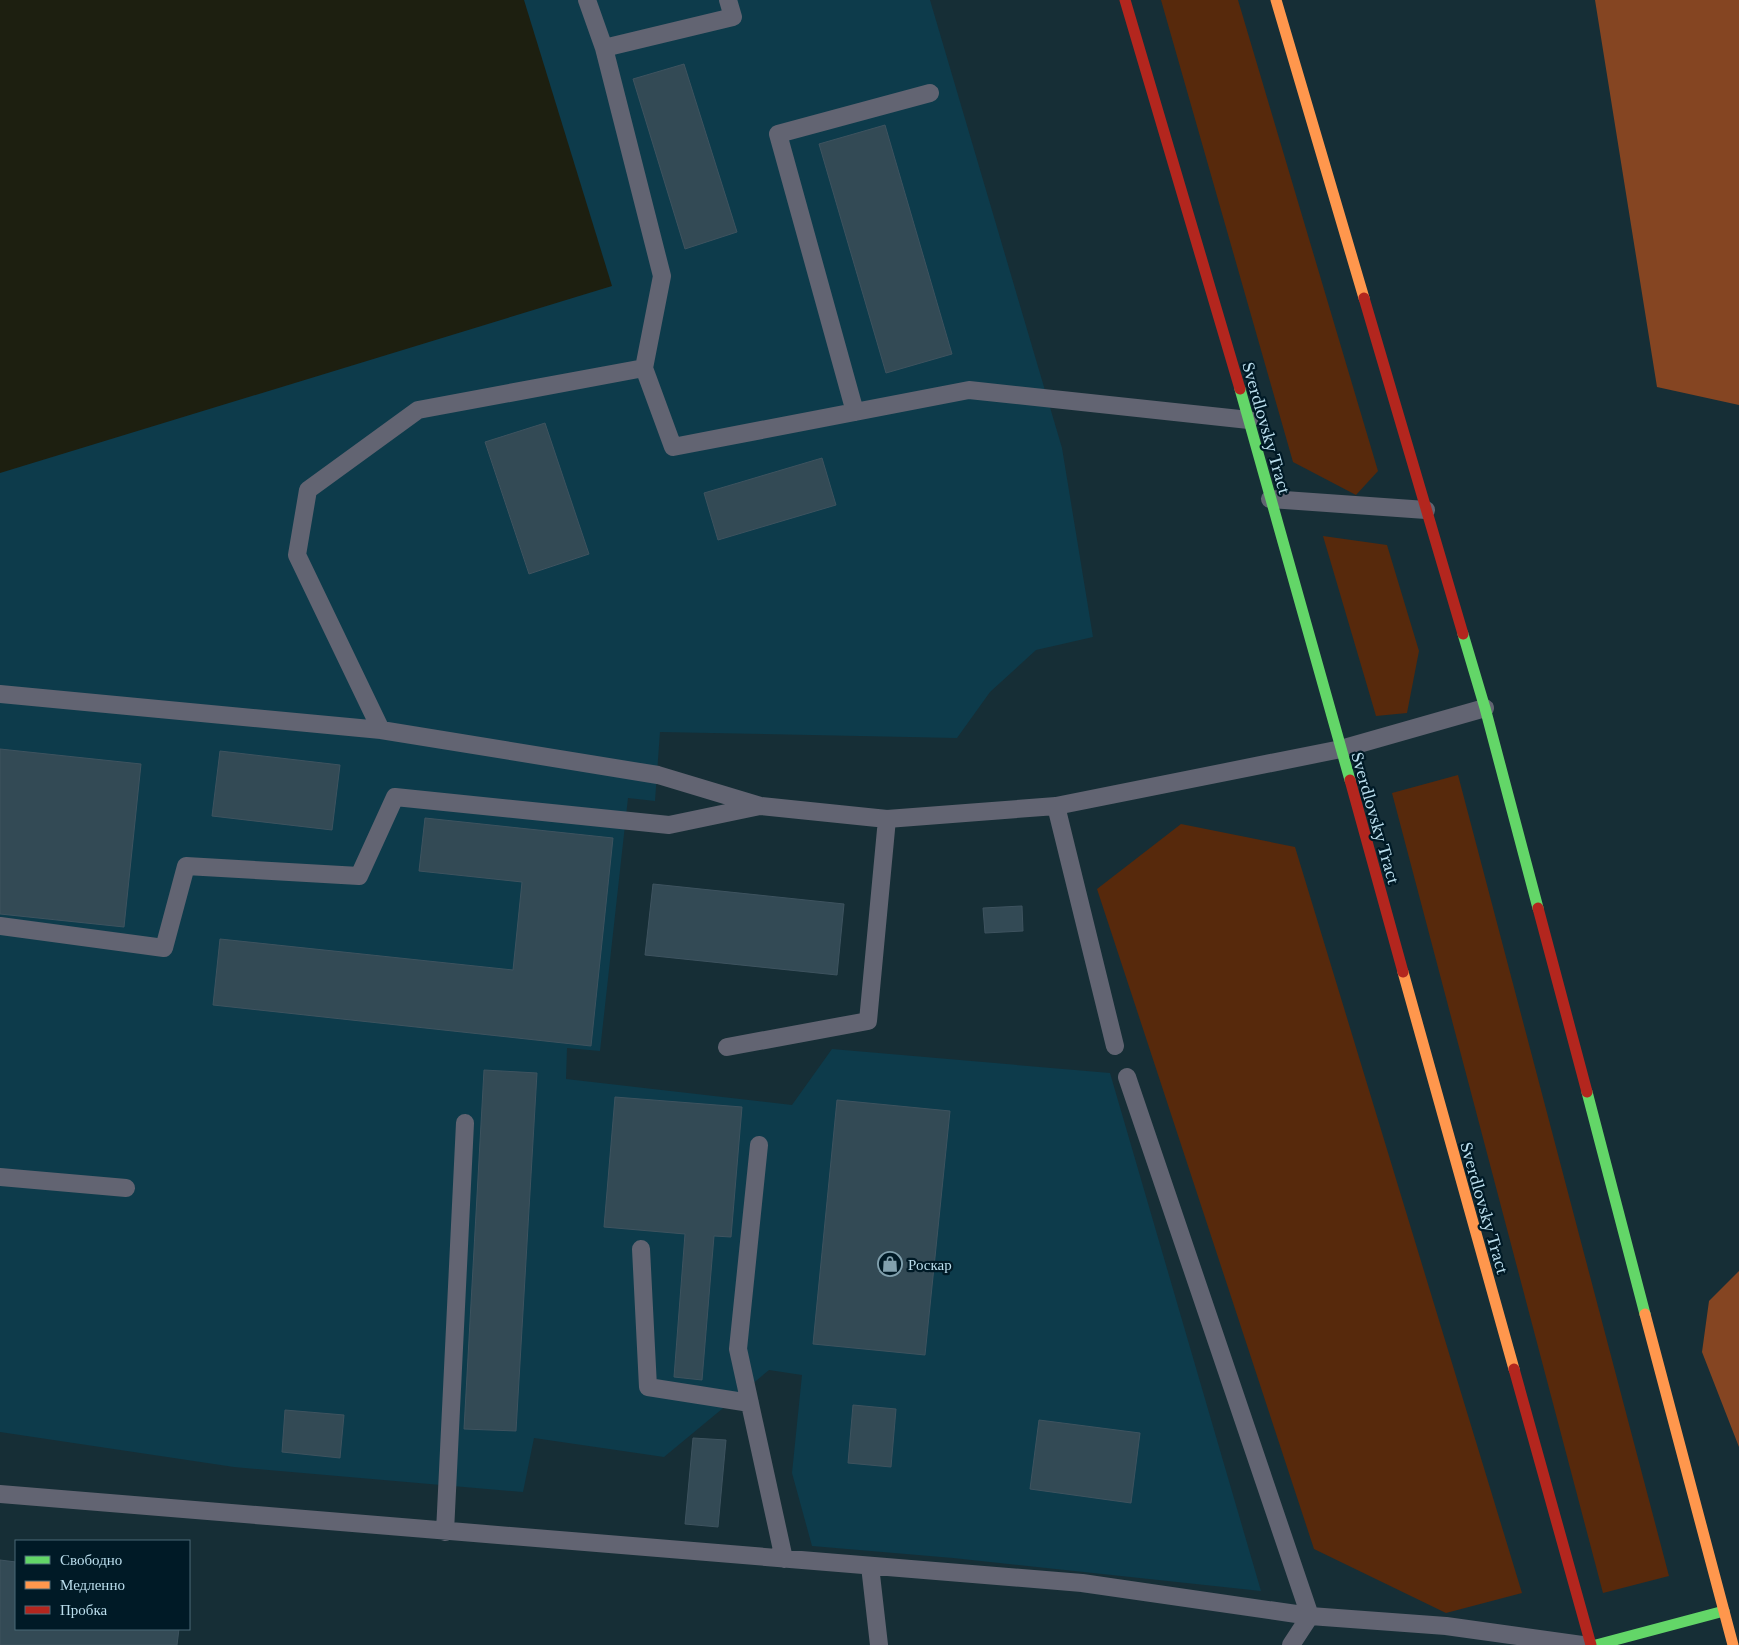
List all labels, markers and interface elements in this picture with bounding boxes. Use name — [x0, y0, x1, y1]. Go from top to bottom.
street label: Sverdlovsky Tract — [1238, 360, 1294, 497]
street label: Sverdlovsky Tract — [1347, 750, 1403, 887]
street label: Sverdlovsky Tract — [1456, 1140, 1512, 1277]
shop icon: Роскар — [877, 1251, 903, 1277]
place label: Роскар — [908, 1255, 952, 1274]
legend — [15, 1540, 190, 1630]
text: Свободно — [60, 1550, 122, 1569]
text: Медленно — [60, 1575, 125, 1594]
text: Пробка — [60, 1600, 108, 1619]

